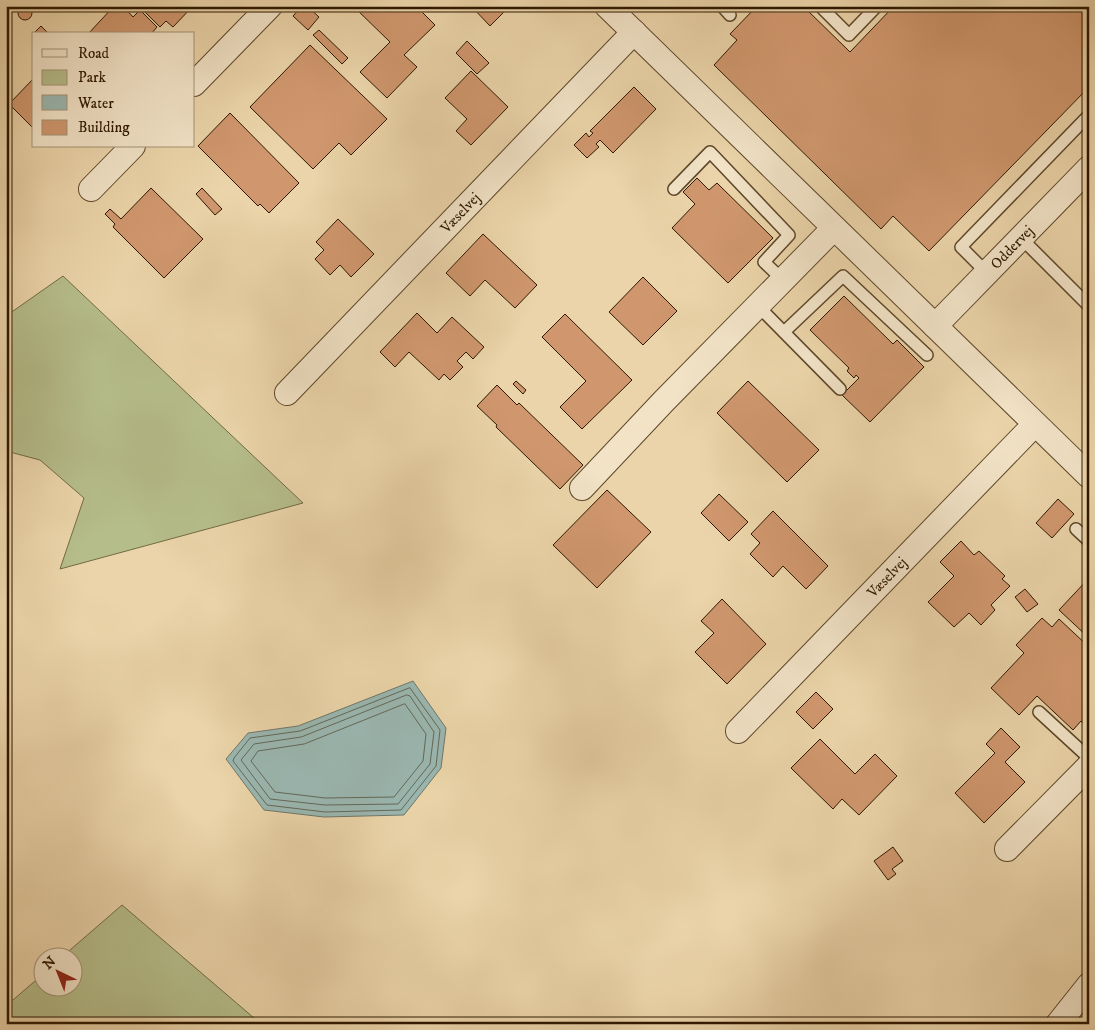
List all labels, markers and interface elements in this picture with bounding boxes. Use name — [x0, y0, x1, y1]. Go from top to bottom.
legend — [32, 32, 195, 148]
text: Road — [78, 44, 110, 63]
text: Park — [78, 68, 107, 87]
text: Water — [77, 94, 114, 113]
text: Building — [78, 118, 130, 137]
street label: Væselvej — [436, 189, 485, 238]
street label: Oddervej — [986, 222, 1038, 274]
street label: Væselvej — [863, 553, 911, 603]
north arrow — [32, 948, 82, 998]
text: N — [39, 952, 61, 974]

